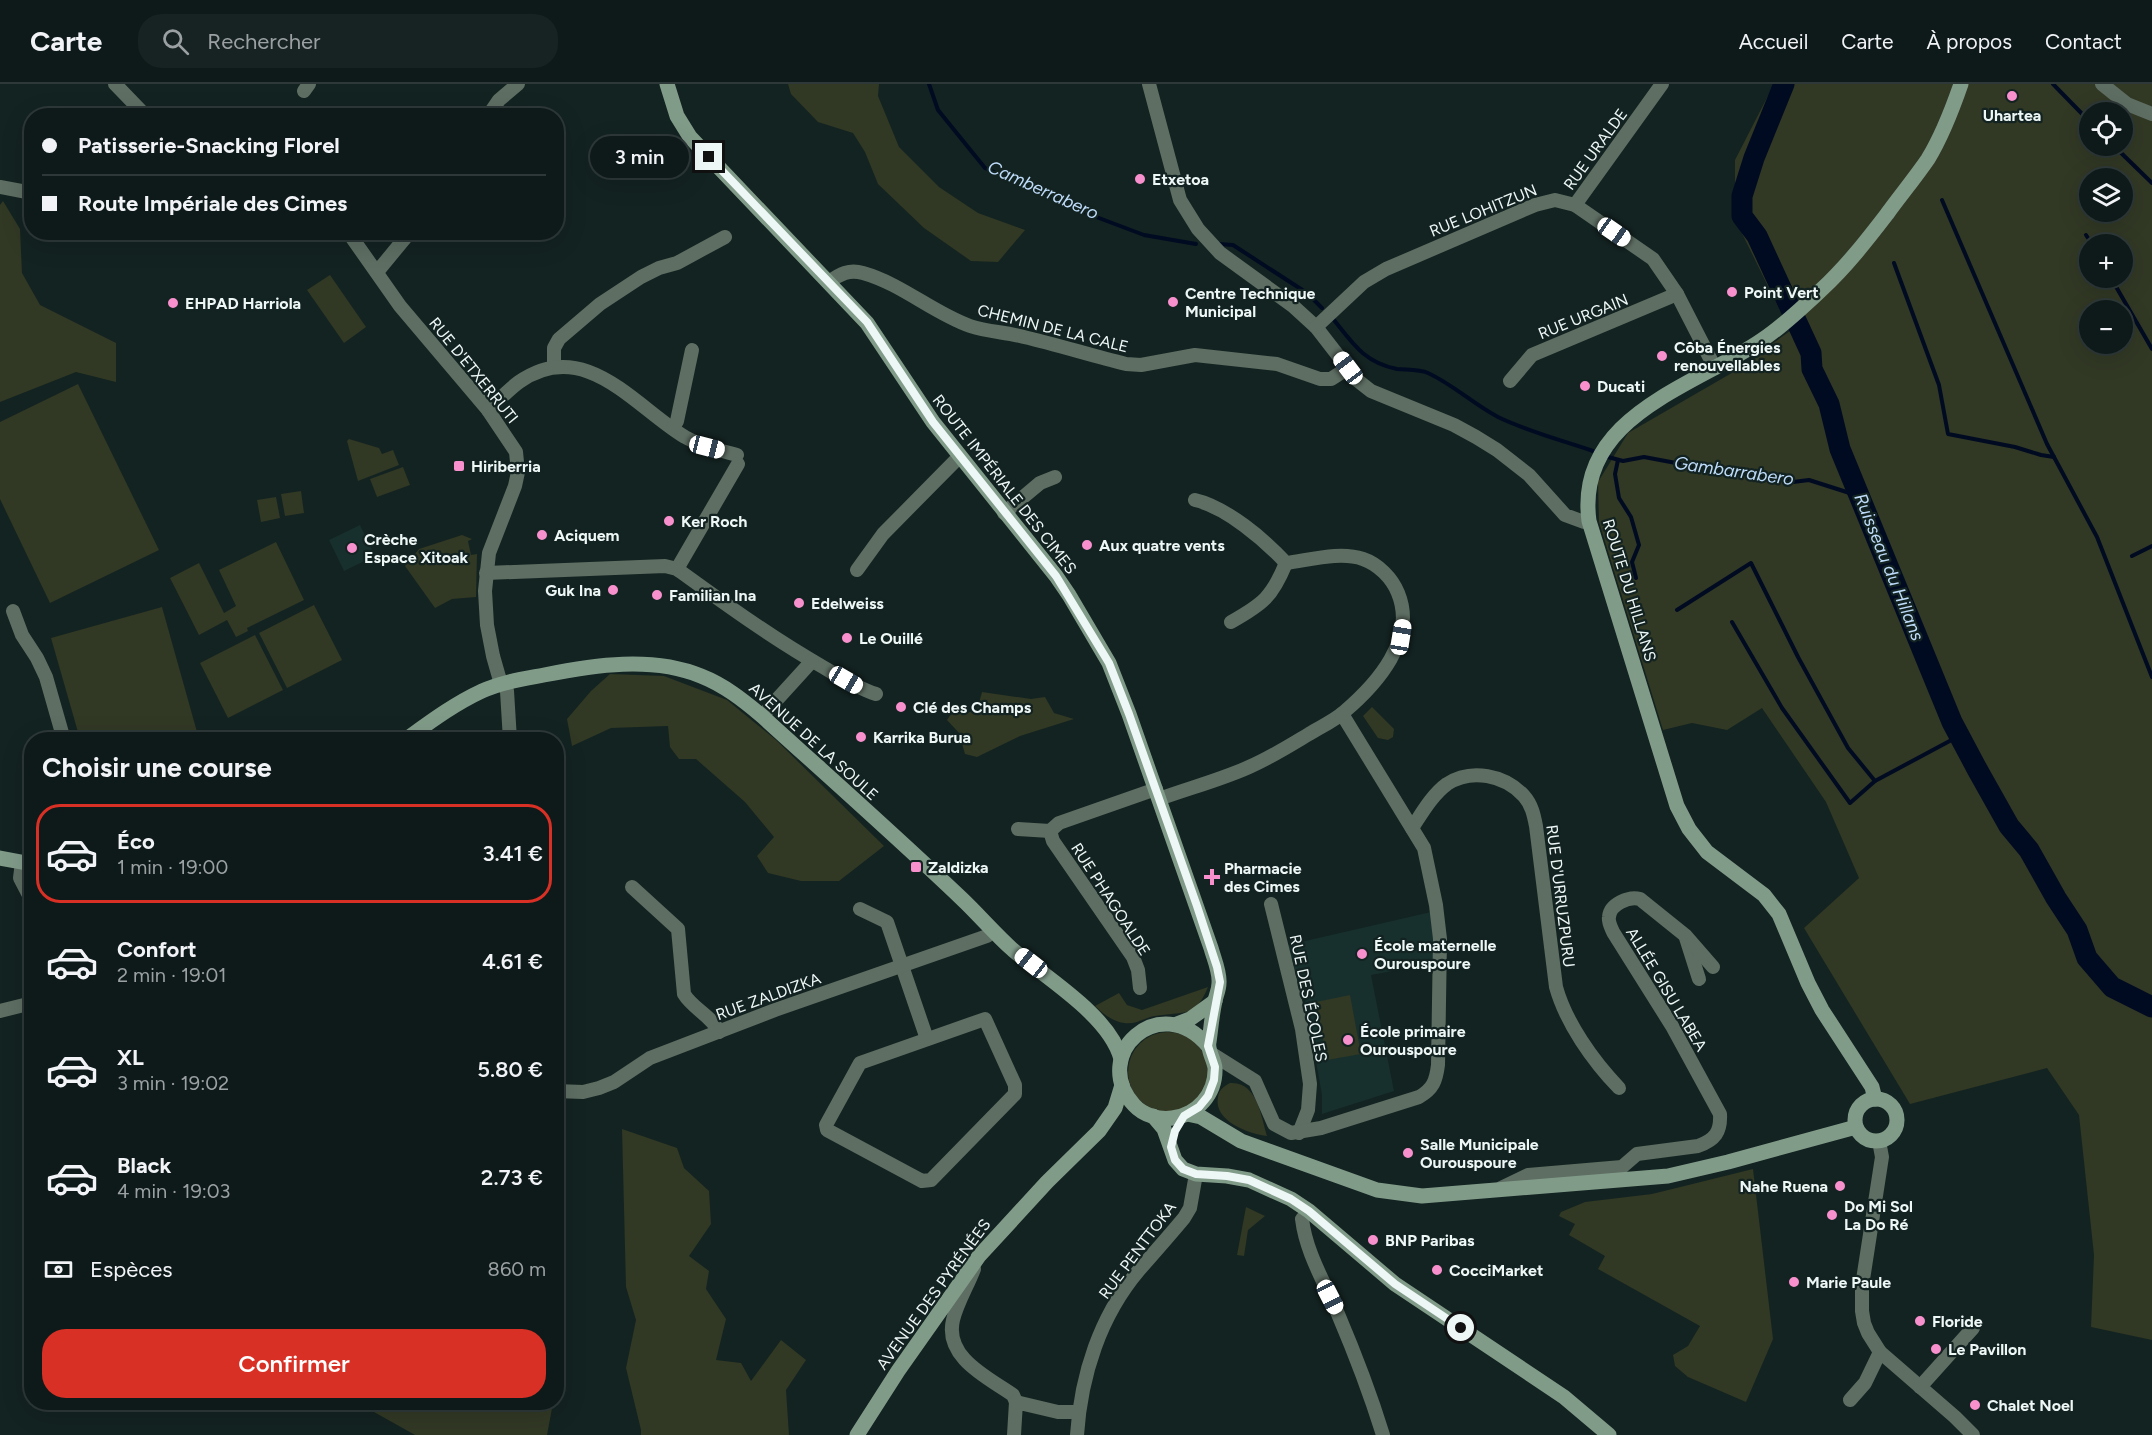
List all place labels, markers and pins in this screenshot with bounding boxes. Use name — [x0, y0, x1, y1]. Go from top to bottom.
marker: Uhartea — [2005, 89, 2019, 103]
place label: Uhartea — [1983, 106, 2041, 125]
place label: Etxetoa — [1152, 170, 1209, 189]
marker: Etxetoa — [1133, 172, 1147, 186]
place label: Point Vert — [1744, 283, 1819, 302]
place label: Centre Technique Municipal — [1185, 284, 1316, 321]
marker: Point Vert — [1725, 285, 1739, 299]
place label: EHPAD Harriola — [185, 294, 301, 313]
marker: Centre Technique Municipal — [1166, 295, 1180, 309]
marker: EHPAD Harriola — [166, 296, 180, 310]
place label: Côba Énergies renouvellables — [1674, 338, 1781, 375]
marker: Côba Énergies renouvellables — [1655, 349, 1669, 363]
place label: Ducati — [1597, 377, 1645, 396]
marker: Ducati — [1578, 379, 1592, 393]
place label: Hiriberria — [471, 457, 541, 476]
marker: Hiriberria — [452, 459, 466, 473]
place label: Ker Roch — [681, 512, 747, 531]
marker: Ker Roch — [662, 514, 676, 528]
place label: Aciquem — [554, 526, 620, 545]
marker: Aciquem — [535, 528, 549, 542]
place label: Crèche Espace Xitoak — [364, 530, 469, 567]
place label: Aux quatre vents — [1099, 536, 1225, 555]
marker: Aux quatre vents — [1080, 538, 1094, 552]
marker: Crèche Espace Xitoak — [345, 541, 359, 555]
place label: Guk Ina — [545, 581, 601, 600]
marker: Guk Ina — [606, 583, 620, 597]
place label: Familian Ina — [669, 586, 756, 605]
marker: Familian Ina — [650, 588, 664, 602]
place label: Edelweiss — [811, 594, 884, 613]
marker: Edelweiss — [792, 596, 806, 610]
place label: Le Ouillé — [859, 629, 923, 648]
marker: Le Ouillé — [840, 631, 854, 645]
place label: Clé des Champs — [913, 698, 1032, 717]
marker: Clé des Champs — [894, 700, 908, 714]
place label: Karrika Burua — [873, 728, 971, 747]
marker: Karrika Burua — [854, 730, 868, 744]
place label: Zaldizka — [928, 858, 989, 877]
place label: Pharmacie des Cimes — [1224, 859, 1302, 896]
marker: Zaldizka — [909, 860, 923, 874]
marker: Pharmacie des Cimes — [1205, 870, 1219, 884]
place label: École maternelle Ourouspoure — [1374, 936, 1497, 973]
marker: École maternelle Ourouspoure — [1355, 947, 1369, 961]
place label: École primaire Ourouspoure — [1360, 1022, 1466, 1059]
marker: École primaire Ourouspoure — [1341, 1033, 1355, 1047]
place label: Salle Municipale Ourouspoure — [1420, 1135, 1539, 1172]
marker: Salle Municipale Ourouspoure — [1401, 1146, 1415, 1160]
place label: Nahe Ruena — [1739, 1177, 1828, 1196]
marker: Nahe Ruena — [1833, 1179, 1847, 1193]
place label: Do Mi Sol La Do Ré — [1844, 1197, 1913, 1234]
marker: Do Mi Sol La Do Ré — [1825, 1208, 1839, 1222]
place label: BNP Paribas — [1385, 1231, 1475, 1250]
marker: BNP Paribas — [1366, 1233, 1380, 1247]
place label: CocciMarket — [1449, 1261, 1543, 1280]
marker: CocciMarket — [1430, 1263, 1444, 1277]
place label: Marie Paule — [1806, 1273, 1891, 1292]
marker: Marie Paule — [1787, 1275, 1801, 1289]
place label: Floride — [1932, 1312, 1983, 1331]
marker: Floride — [1913, 1314, 1927, 1328]
place label: Le Pavillon — [1948, 1340, 2026, 1359]
marker: Le Pavillon — [1929, 1342, 1943, 1356]
place label: Chalet Noel — [1987, 1396, 2074, 1415]
marker: Chalet Noel — [1968, 1398, 1982, 1412]

